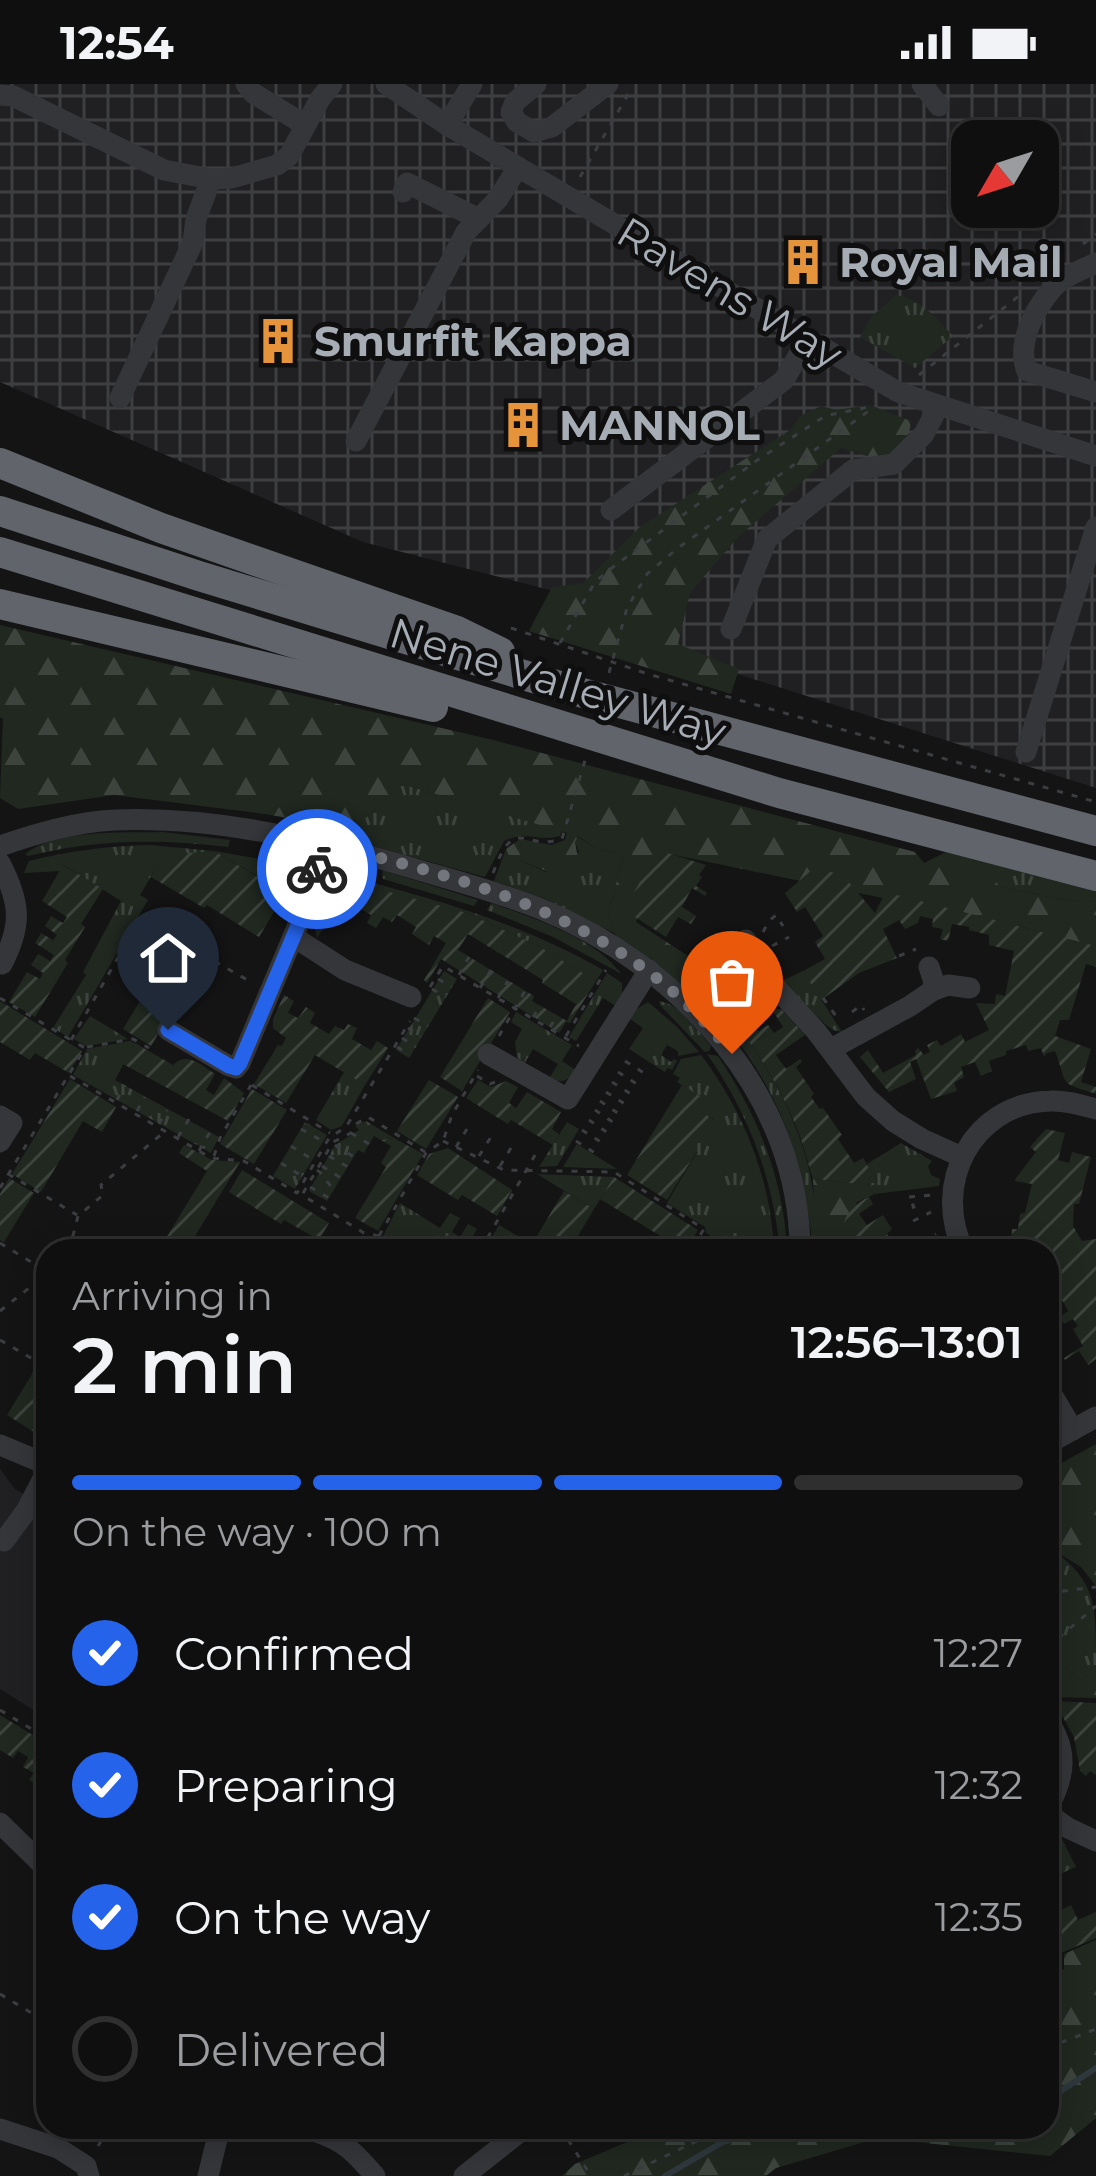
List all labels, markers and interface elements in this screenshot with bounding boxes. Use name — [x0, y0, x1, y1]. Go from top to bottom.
text: 12:54 — [60, 15, 174, 70]
north arrow — [951, 120, 1059, 228]
map controls — [951, 120, 1059, 228]
street label: Ravens Way — [608, 206, 852, 381]
place label: Royal Mail — [839, 236, 1063, 288]
building icon: Royal Mail — [778, 237, 828, 287]
place label: Smurfit Kappa — [314, 315, 632, 367]
building icon: Smurfit Kappa — [253, 316, 303, 366]
place label: MANNOL — [559, 399, 761, 451]
building icon: MANNOL — [498, 400, 548, 450]
street label: Nene Valley Way — [384, 606, 733, 758]
courier — [257, 809, 377, 929]
icon: bike — [284, 836, 350, 902]
pin — [117, 907, 219, 1030]
icon: home — [135, 925, 201, 991]
pin — [681, 931, 783, 1054]
icon: bag — [699, 949, 765, 1015]
text: Arriving in — [72, 1272, 273, 1320]
text: 12:56–13:01 — [791, 1314, 1023, 1369]
text: 2 min — [72, 1317, 297, 1413]
text: On the way · 100 m — [72, 1508, 442, 1556]
icon: check — [72, 1620, 138, 1686]
text: Confirmed — [174, 1626, 414, 1681]
text: 12:27 — [933, 1629, 1023, 1677]
icon: check — [72, 1752, 138, 1818]
text: Preparing — [174, 1758, 398, 1813]
text: 12:32 — [935, 1761, 1023, 1809]
icon: check — [72, 1884, 138, 1950]
text: On the way — [174, 1890, 430, 1945]
text: 12:35 — [935, 1893, 1023, 1941]
text: Delivered — [174, 2022, 389, 2077]

